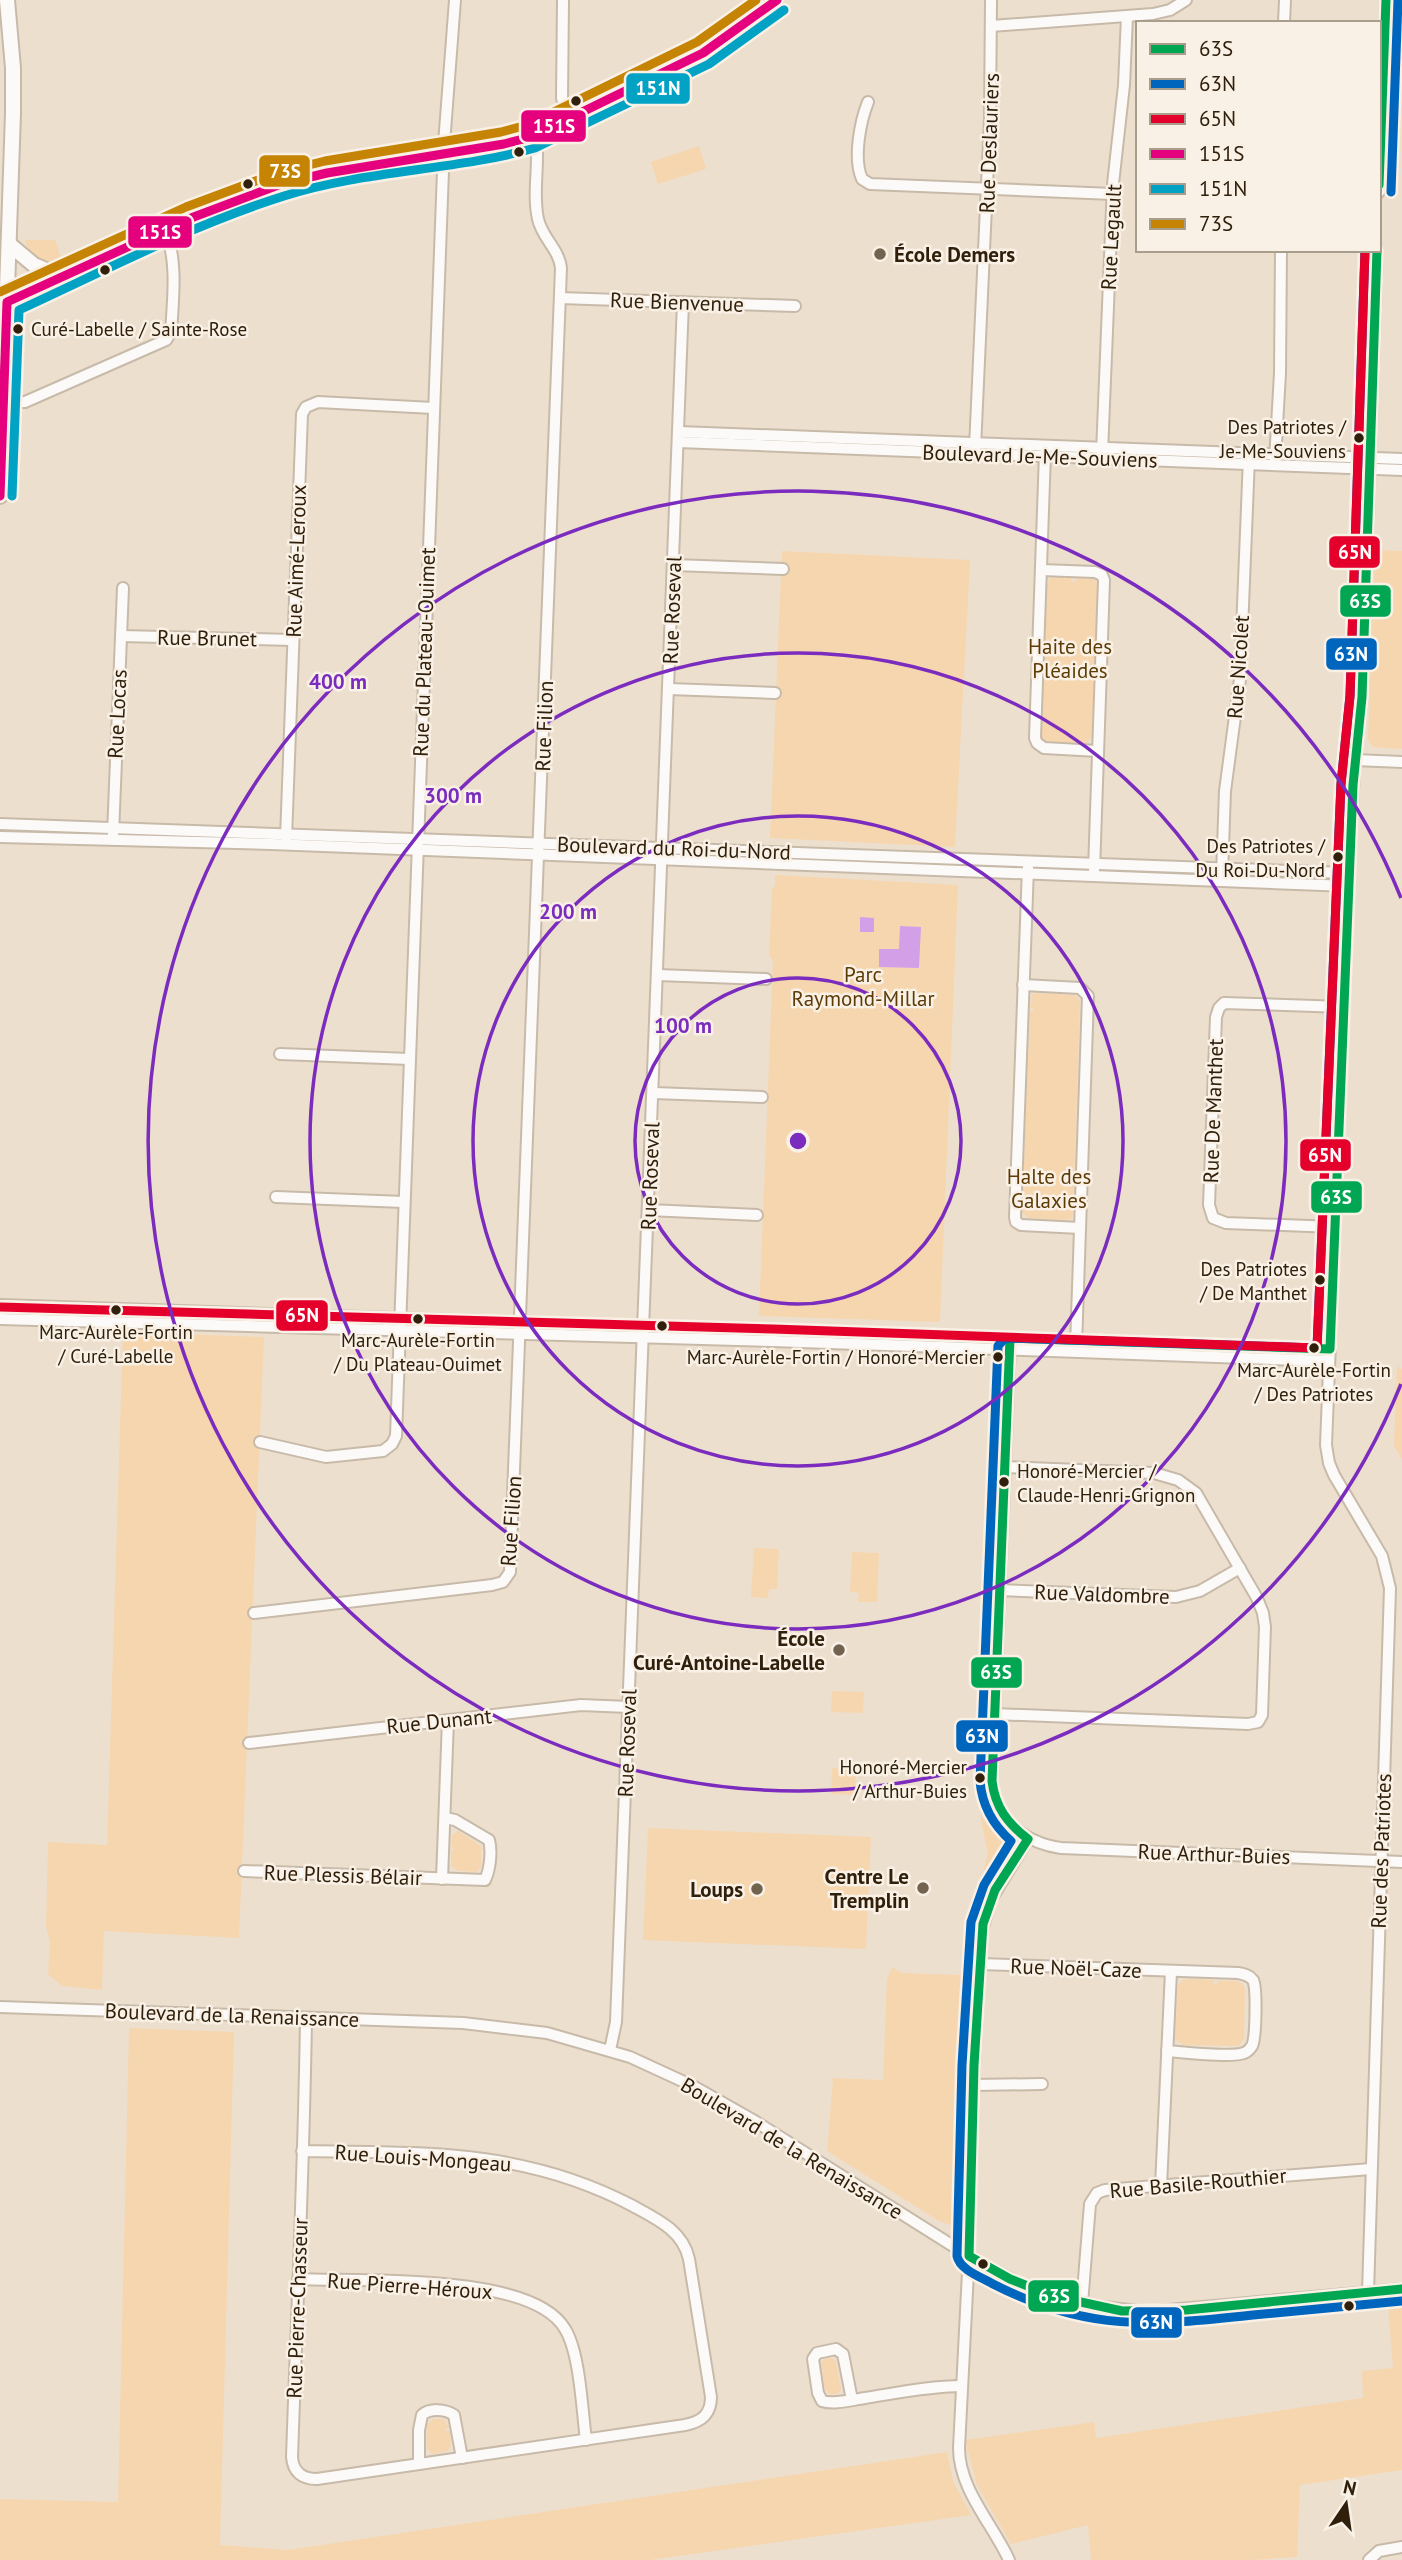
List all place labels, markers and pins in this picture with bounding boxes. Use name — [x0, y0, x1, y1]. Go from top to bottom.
unlabelled marker — [569, 94, 583, 108]
unlabelled marker — [512, 145, 526, 159]
unlabelled marker — [241, 177, 255, 191]
place label: École Demers — [894, 241, 1015, 268]
marker: École Demers — [872, 246, 888, 262]
unlabelled marker — [98, 263, 112, 277]
place label: Curé-Labelle / Sainte-Rose — [31, 317, 247, 341]
marker: Curé-Labelle / Sainte-Rose — [11, 322, 25, 336]
place label: Des Patriotes / Je-Me-Souviens — [1219, 415, 1347, 463]
marker: Des Patriotes / Je-Me-Souviens — [1352, 431, 1366, 445]
place label: Des Patriotes / Du Roi-Du-Nord — [1196, 834, 1326, 882]
marker: Des Patriotes / Du Roi-Du-Nord — [1331, 850, 1345, 864]
centre of rings — [786, 1129, 810, 1153]
place label: Des Patriotes / De Manthet — [1199, 1257, 1308, 1305]
marker: Des Patriotes / De Manthet — [1313, 1273, 1327, 1287]
marker: Marc-Aurèle-Fortin / Curé-Labelle — [109, 1303, 123, 1317]
marker: Marc-Aurèle-Fortin / Du Plateau-Ouimet — [411, 1312, 425, 1326]
unlabelled marker — [655, 1319, 669, 1333]
place label: Marc-Aurèle-Fortin / Curé-Labelle — [39, 1320, 193, 1368]
place label: Marc-Aurèle-Fortin / Du Plateau-Ouimet — [333, 1328, 502, 1376]
marker: Marc-Aurèle-Fortin / Des Patriotes — [1307, 1341, 1321, 1355]
place label: Marc-Aurèle-Fortin / Honoré-Mercier — [687, 1345, 986, 1369]
marker: Marc-Aurèle-Fortin / Honoré-Mercier — [991, 1350, 1005, 1364]
place label: Marc-Aurèle-Fortin / Des Patriotes — [1237, 1358, 1391, 1406]
place label: Honoré-Mercier / Claude-Henri-Grignon — [1017, 1459, 1195, 1507]
marker: Honoré-Mercier / Claude-Henri-Grignon — [997, 1475, 1011, 1489]
place label: École Curé-Antoine-Labelle — [633, 1625, 825, 1676]
marker: École Curé-Antoine-Labelle — [831, 1642, 847, 1658]
place label: Honoré-Mercier / Arthur-Buies — [840, 1755, 968, 1803]
marker: Honoré-Mercier / Arthur-Buies — [973, 1771, 987, 1785]
place label: Centre Le Tremplin — [824, 1863, 909, 1914]
place label: Loups — [690, 1876, 743, 1903]
marker: Centre Le Tremplin — [915, 1880, 931, 1896]
marker: Loups — [749, 1881, 765, 1897]
unlabelled marker — [976, 2257, 990, 2271]
unlabelled marker — [1342, 2299, 1356, 2313]

